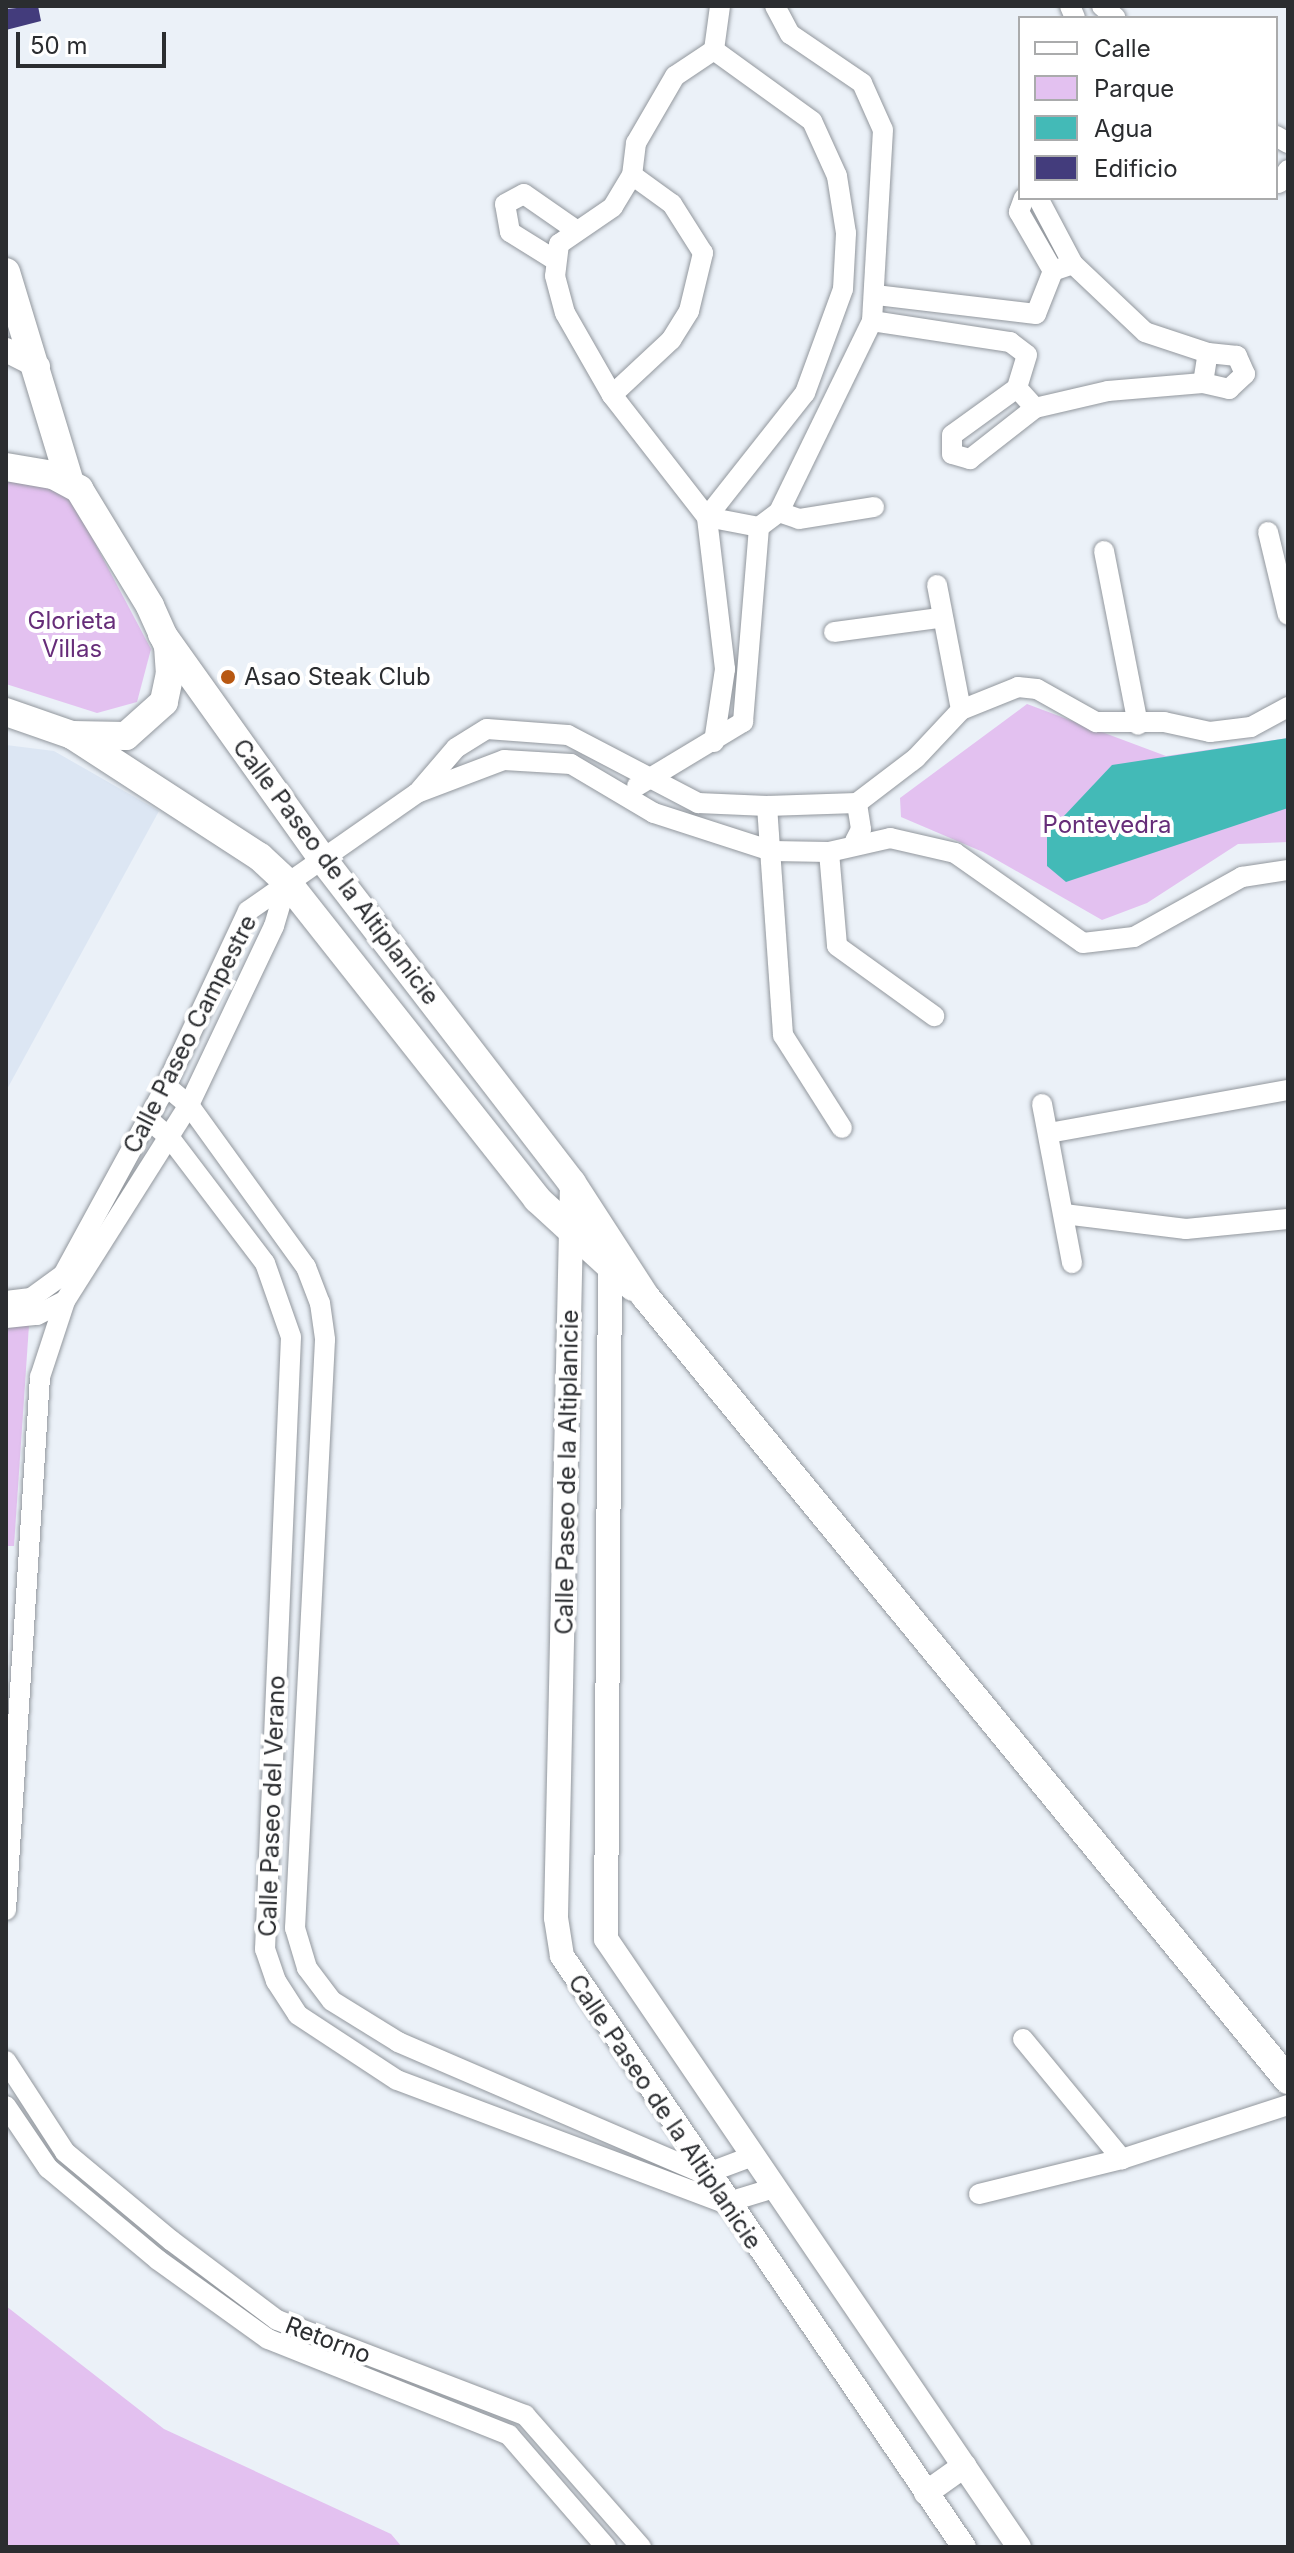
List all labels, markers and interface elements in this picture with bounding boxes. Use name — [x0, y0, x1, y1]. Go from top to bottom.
scale bar — [20, 16, 170, 66]
legend — [1018, 16, 1278, 200]
text: 50 m — [30, 31, 88, 60]
text: Calle — [1094, 34, 1151, 63]
text: Parque — [1094, 74, 1174, 103]
text: Agua — [1094, 114, 1153, 143]
text: Edificio — [1094, 154, 1178, 183]
park label: Glorieta Villas — [28, 607, 116, 663]
place label: Asao Steak Club — [244, 663, 431, 691]
marker: Asao Steak Club — [219, 668, 237, 686]
street label: Calle Paseo de la Altiplanicie — [227, 733, 445, 1011]
park label: Pontevedra — [1042, 811, 1172, 839]
street label: Calle Paseo Campestre — [117, 910, 263, 1158]
street label: Calle Paseo de la Altiplanicie — [550, 1309, 584, 1635]
street label: Calle Paseo del Verano — [253, 1675, 291, 1937]
street label: Calle Paseo de la Altiplanicie — [562, 1969, 768, 2255]
street label: Retorno — [281, 2311, 375, 2369]

